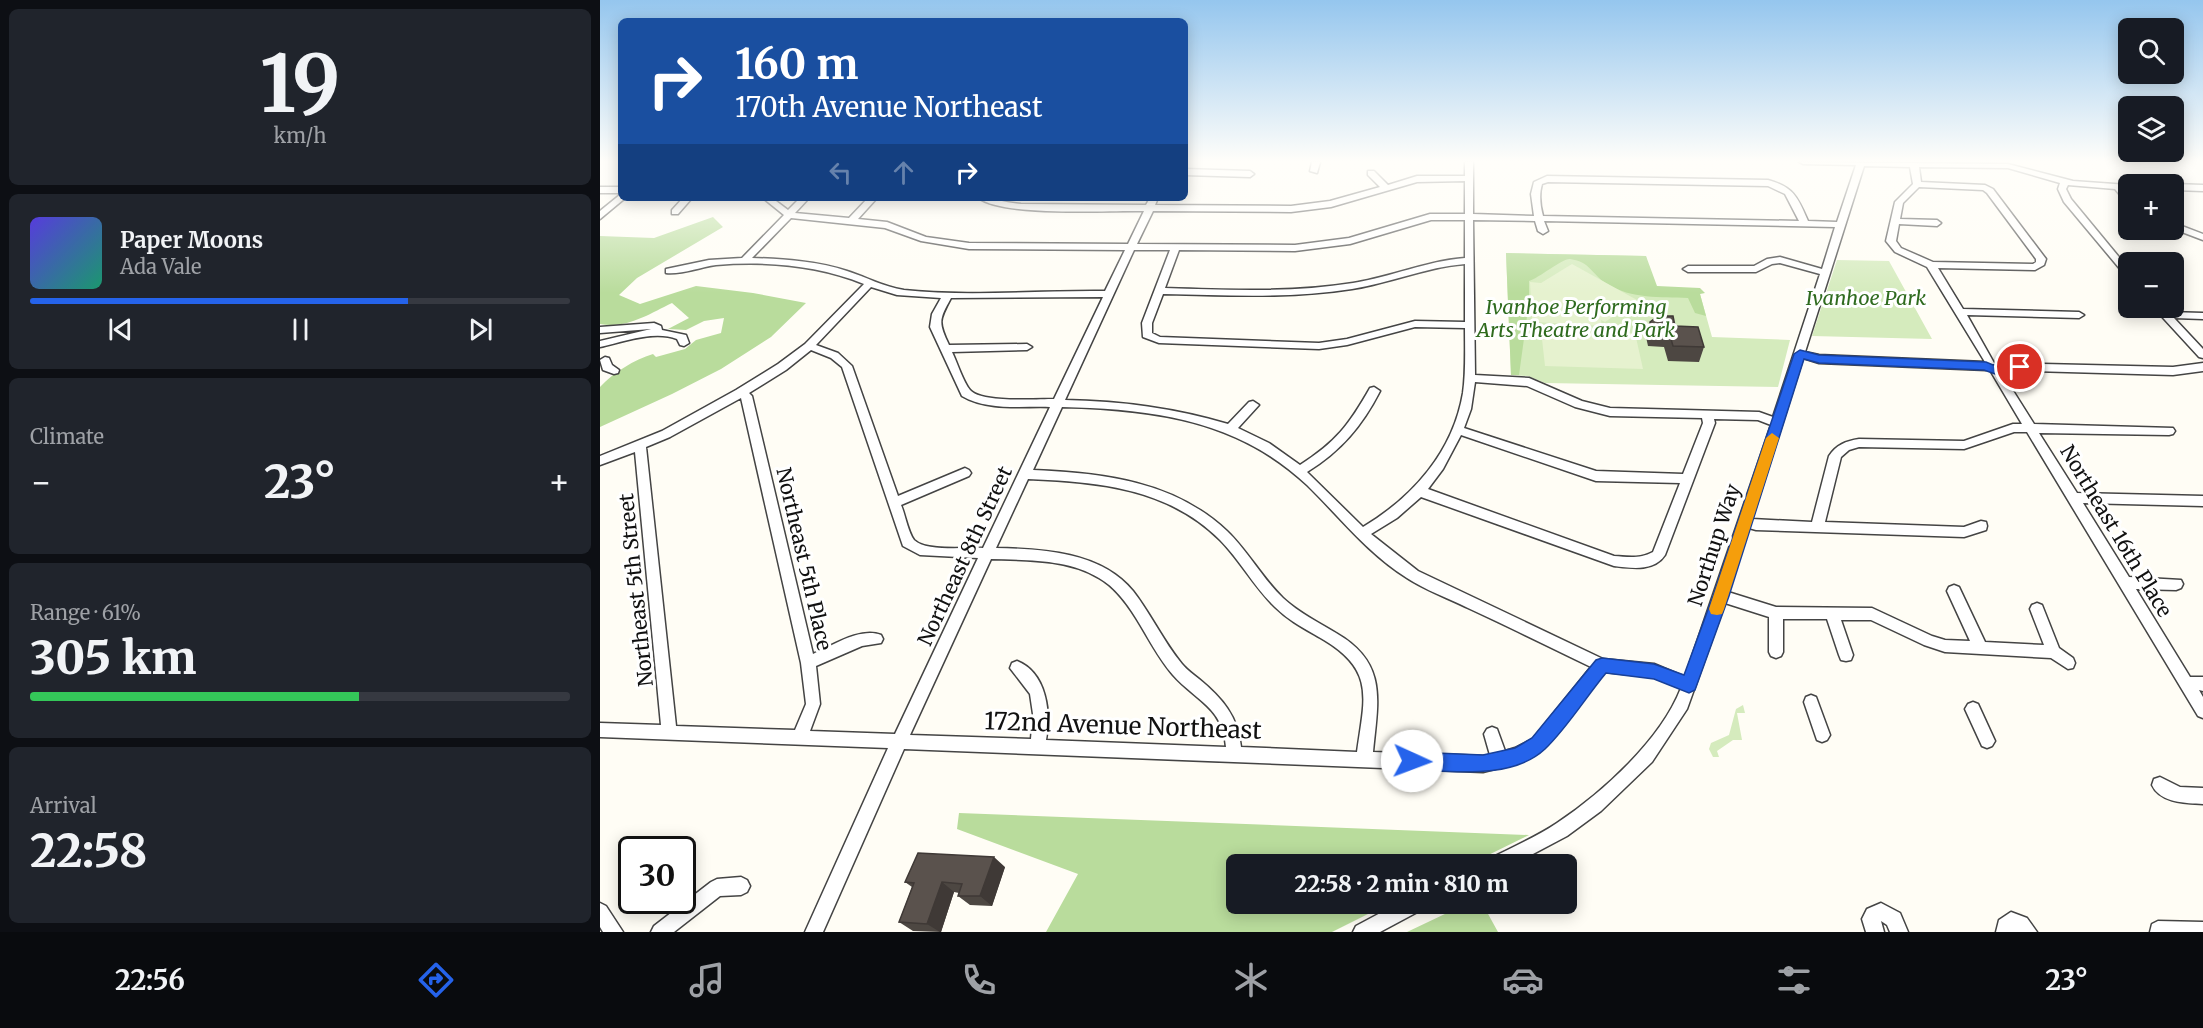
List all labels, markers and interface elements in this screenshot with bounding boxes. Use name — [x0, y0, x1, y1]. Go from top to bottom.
map controls — [2118, 18, 2184, 318]
button: search — [2118, 18, 2184, 84]
text: 19 — [260, 35, 340, 133]
text: 160 m — [735, 38, 859, 90]
icon: right — [636, 42, 714, 120]
text: 170th Avenue Northeast — [735, 90, 1043, 124]
button: layers — [2118, 96, 2184, 162]
text: km/h — [274, 123, 326, 148]
icon: left — [824, 156, 857, 189]
icon: ahead — [887, 156, 920, 189]
icon: right — [950, 156, 983, 189]
button: + — [2118, 174, 2184, 240]
text: Paper Moons — [120, 226, 263, 254]
button: − — [2118, 252, 2184, 318]
text: Ada Vale — [120, 254, 201, 279]
park label: Ivanhoe Park — [1806, 285, 1926, 310]
park label: Ivanhoe Performing Arts Theatre and Park — [1475, 294, 1675, 342]
icon: previous — [104, 313, 137, 346]
icon: pause — [284, 313, 317, 346]
icon: next — [464, 313, 497, 346]
pin — [1994, 341, 2045, 392]
icon: arrive — [2003, 350, 2036, 383]
text: Climate — [30, 424, 104, 449]
street label: Northeast 16th Place — [2055, 440, 2178, 621]
text: 23° — [264, 454, 336, 510]
text: − — [30, 462, 52, 503]
text: + — [548, 462, 570, 503]
street label: Northeast 8th Street — [912, 462, 1017, 649]
street label: Northeast 5th Place — [771, 465, 838, 653]
street label: Northup Way — [1682, 480, 1745, 609]
street label: Northeast 5th Street — [613, 492, 658, 688]
text: Range · 61% — [30, 600, 141, 625]
text: 305 km — [30, 630, 196, 686]
street label: 172nd Avenue Northeast — [984, 705, 1263, 746]
position arrow — [1380, 729, 1444, 793]
text: Arrival — [30, 793, 97, 818]
text: 22:58 — [30, 823, 147, 879]
speed limit sign: 30 — [618, 836, 696, 914]
text: 22:58 · 2 min · 810 m — [1295, 870, 1508, 898]
icon: directions — [415, 959, 457, 1001]
icon: music — [686, 959, 728, 1001]
icon: phone — [958, 959, 1000, 1001]
icon: climate — [1230, 959, 1272, 1001]
icon: car — [1502, 959, 1544, 1001]
icon: filters — [1773, 959, 1815, 1001]
text: 22:56 — [115, 963, 185, 997]
text: 23° — [2045, 963, 2088, 997]

